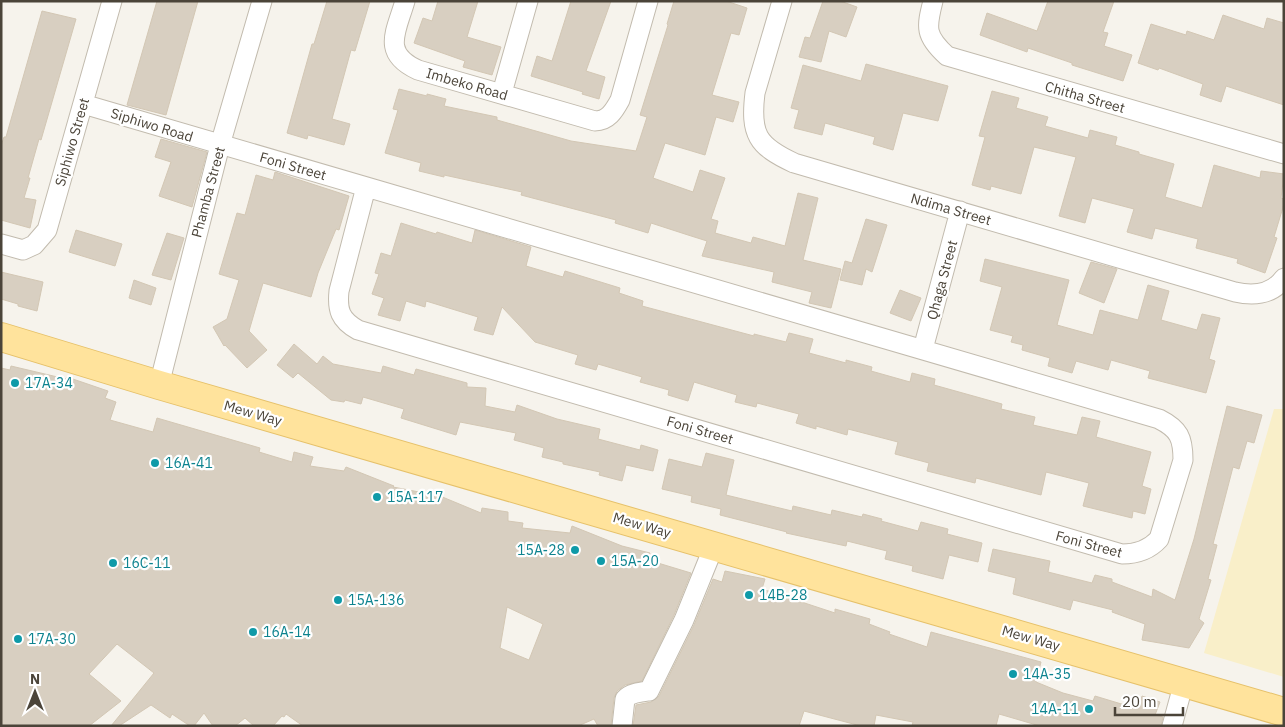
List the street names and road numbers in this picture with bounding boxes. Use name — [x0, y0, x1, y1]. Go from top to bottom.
street label: Imbeko Road — [424, 64, 510, 104]
street label: Chitha Street — [1043, 77, 1127, 117]
street label: Siphiwo Street — [51, 95, 93, 188]
street label: Siphiwo Road — [109, 104, 195, 146]
street label: Phamba Street — [187, 144, 229, 239]
street label: Foni Street — [258, 148, 328, 184]
street label: Ndima Street — [909, 189, 993, 229]
street label: Qhaga Street — [923, 238, 961, 322]
street label: Mew Way — [222, 396, 284, 430]
street label: Foni Street — [665, 412, 735, 448]
street label: Mew Way — [611, 508, 673, 542]
street label: Foni Street — [1054, 526, 1124, 562]
street label: Mew Way — [1000, 621, 1062, 655]

